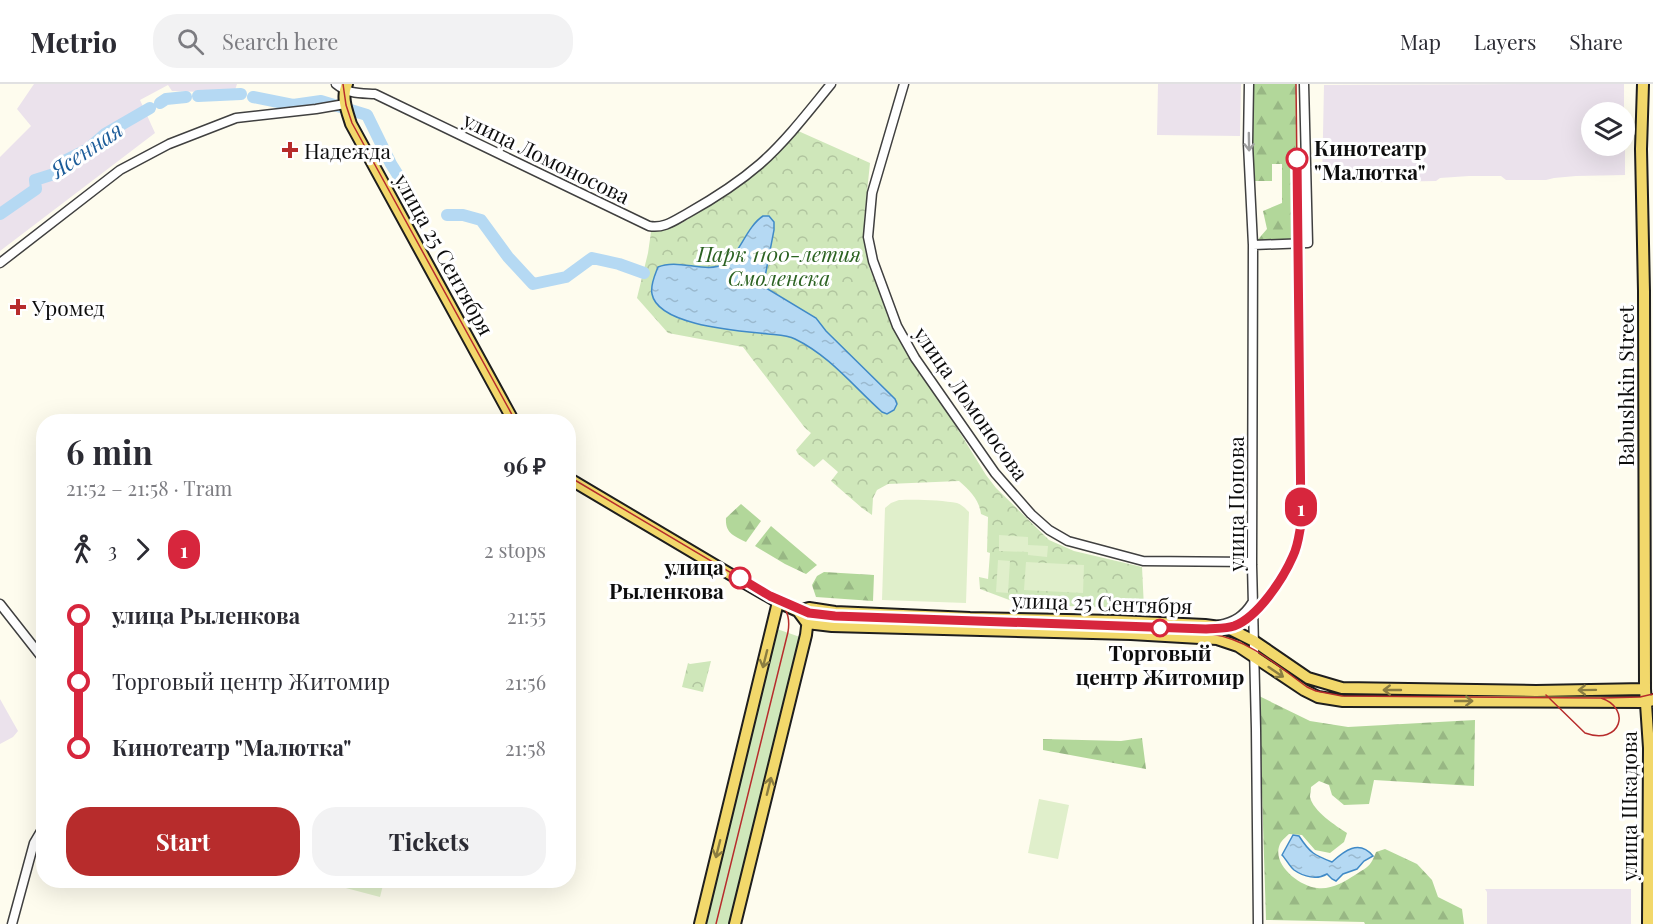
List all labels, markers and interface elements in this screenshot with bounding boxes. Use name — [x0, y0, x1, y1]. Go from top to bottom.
search box — [153, 14, 573, 68]
text: Metrio — [30, 23, 117, 60]
icon: search — [174, 25, 207, 58]
text: Search here — [222, 26, 338, 56]
text: Map — [1400, 27, 1441, 55]
text: Layers — [1474, 27, 1536, 55]
text: Share — [1569, 27, 1623, 55]
map controls — [1581, 102, 1635, 156]
button: layers — [1581, 102, 1635, 156]
street label: улица Ломоносова — [458, 104, 635, 210]
water label: Ясенная — [42, 114, 128, 185]
one-way arrow — [1243, 132, 1255, 152]
place label: Кинотеатр "Малютка" — [1314, 133, 1427, 185]
place label: Надежда — [304, 136, 391, 164]
marker: Надежда — [281, 141, 299, 159]
marker: Кинотеатр "Малютка" — [1286, 148, 1308, 170]
street label: улица 25 Сентября — [388, 167, 501, 340]
park label: Парк 1100-летия Смоленска — [696, 239, 861, 291]
place label: Уромед — [31, 293, 104, 321]
marker: Уромед — [9, 298, 27, 316]
street label: Babushkin Street — [1611, 305, 1639, 467]
street label: улица Ломоносова — [908, 320, 1036, 486]
text: 6 min — [66, 429, 153, 473]
street label: улица Попова — [1221, 436, 1249, 573]
text: 96 ₽ — [504, 450, 546, 480]
text: 21:52 – 21:58 · Tram — [66, 474, 232, 501]
line badge: 1 — [1282, 488, 1320, 526]
text: 1 — [1297, 493, 1305, 521]
icon: walk — [66, 533, 99, 566]
icon: forward — [126, 533, 159, 566]
text: 1 — [180, 535, 188, 563]
text: 3 — [108, 536, 117, 563]
text: 2 stops — [484, 536, 546, 563]
place label: улица Рыленкова — [609, 552, 724, 604]
marker: улица Рыленкова — [729, 567, 751, 589]
street label: улица 25 Сентября — [1010, 585, 1193, 619]
text: улица Рыленкова — [112, 600, 300, 630]
text: 21:55 — [507, 602, 546, 629]
marker: Торговый центр Житомир — [1151, 619, 1169, 637]
place label: Торговый центр Житомир — [1076, 638, 1244, 690]
one-way arrow — [758, 649, 770, 668]
text: Торговый центр Житомир — [112, 666, 390, 696]
one-way arrow — [1268, 666, 1284, 678]
text: 21:56 — [505, 668, 546, 695]
one-way arrow — [1382, 684, 1402, 696]
one-way arrow — [1577, 684, 1597, 696]
one-way arrow — [1454, 695, 1474, 707]
street label: улица Шкадова — [1614, 730, 1642, 882]
text: Кинотеатр "Малютка" — [112, 732, 351, 762]
text: 21:58 — [505, 734, 546, 761]
one-way arrow — [764, 776, 776, 795]
button: Start — [66, 807, 300, 876]
button: Tickets — [312, 807, 546, 876]
one-way arrow — [712, 839, 724, 858]

